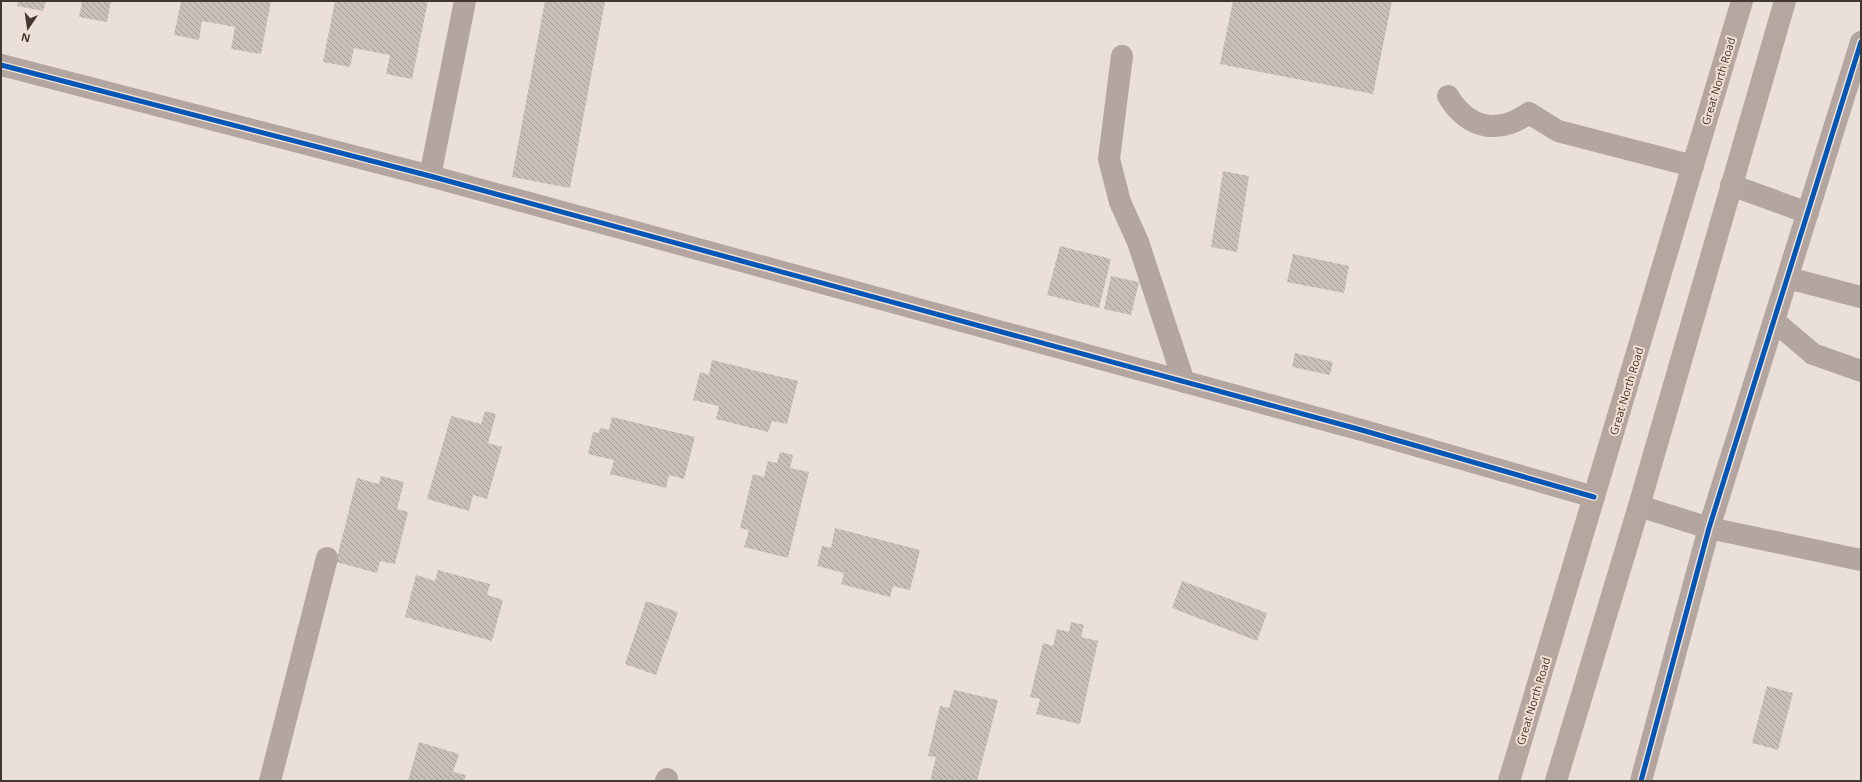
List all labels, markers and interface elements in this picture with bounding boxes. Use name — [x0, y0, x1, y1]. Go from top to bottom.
north arrow — [8, 8, 48, 48]
text: N — [20, 30, 32, 47]
street label: Great North Road — [1698, 35, 1738, 127]
street label: Great North Road — [1606, 345, 1646, 437]
street label: Great North Road — [1513, 655, 1553, 747]

